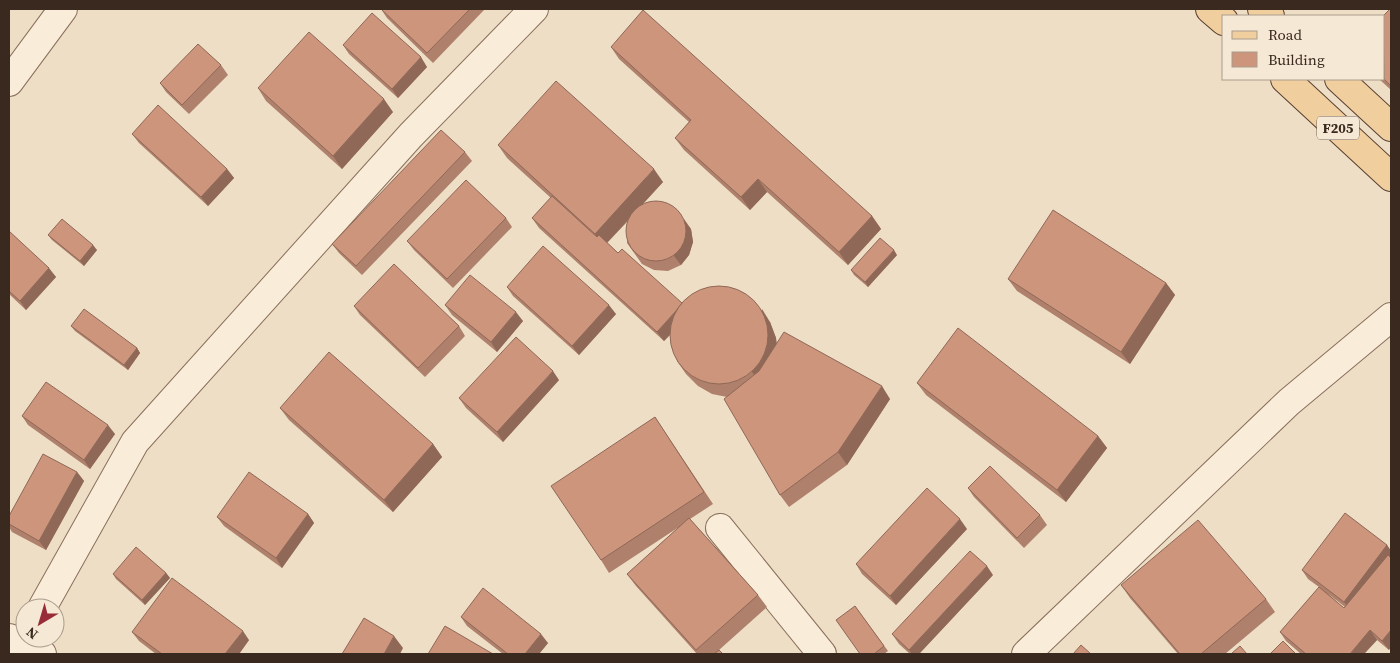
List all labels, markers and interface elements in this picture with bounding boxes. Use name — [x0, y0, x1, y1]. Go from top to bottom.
legend — [1222, 15, 1385, 80]
text: Road — [1268, 24, 1302, 45]
text: Building — [1268, 49, 1325, 70]
road number: F205 — [1317, 116, 1359, 140]
north arrow — [15, 598, 65, 648]
text: N — [22, 622, 42, 644]

